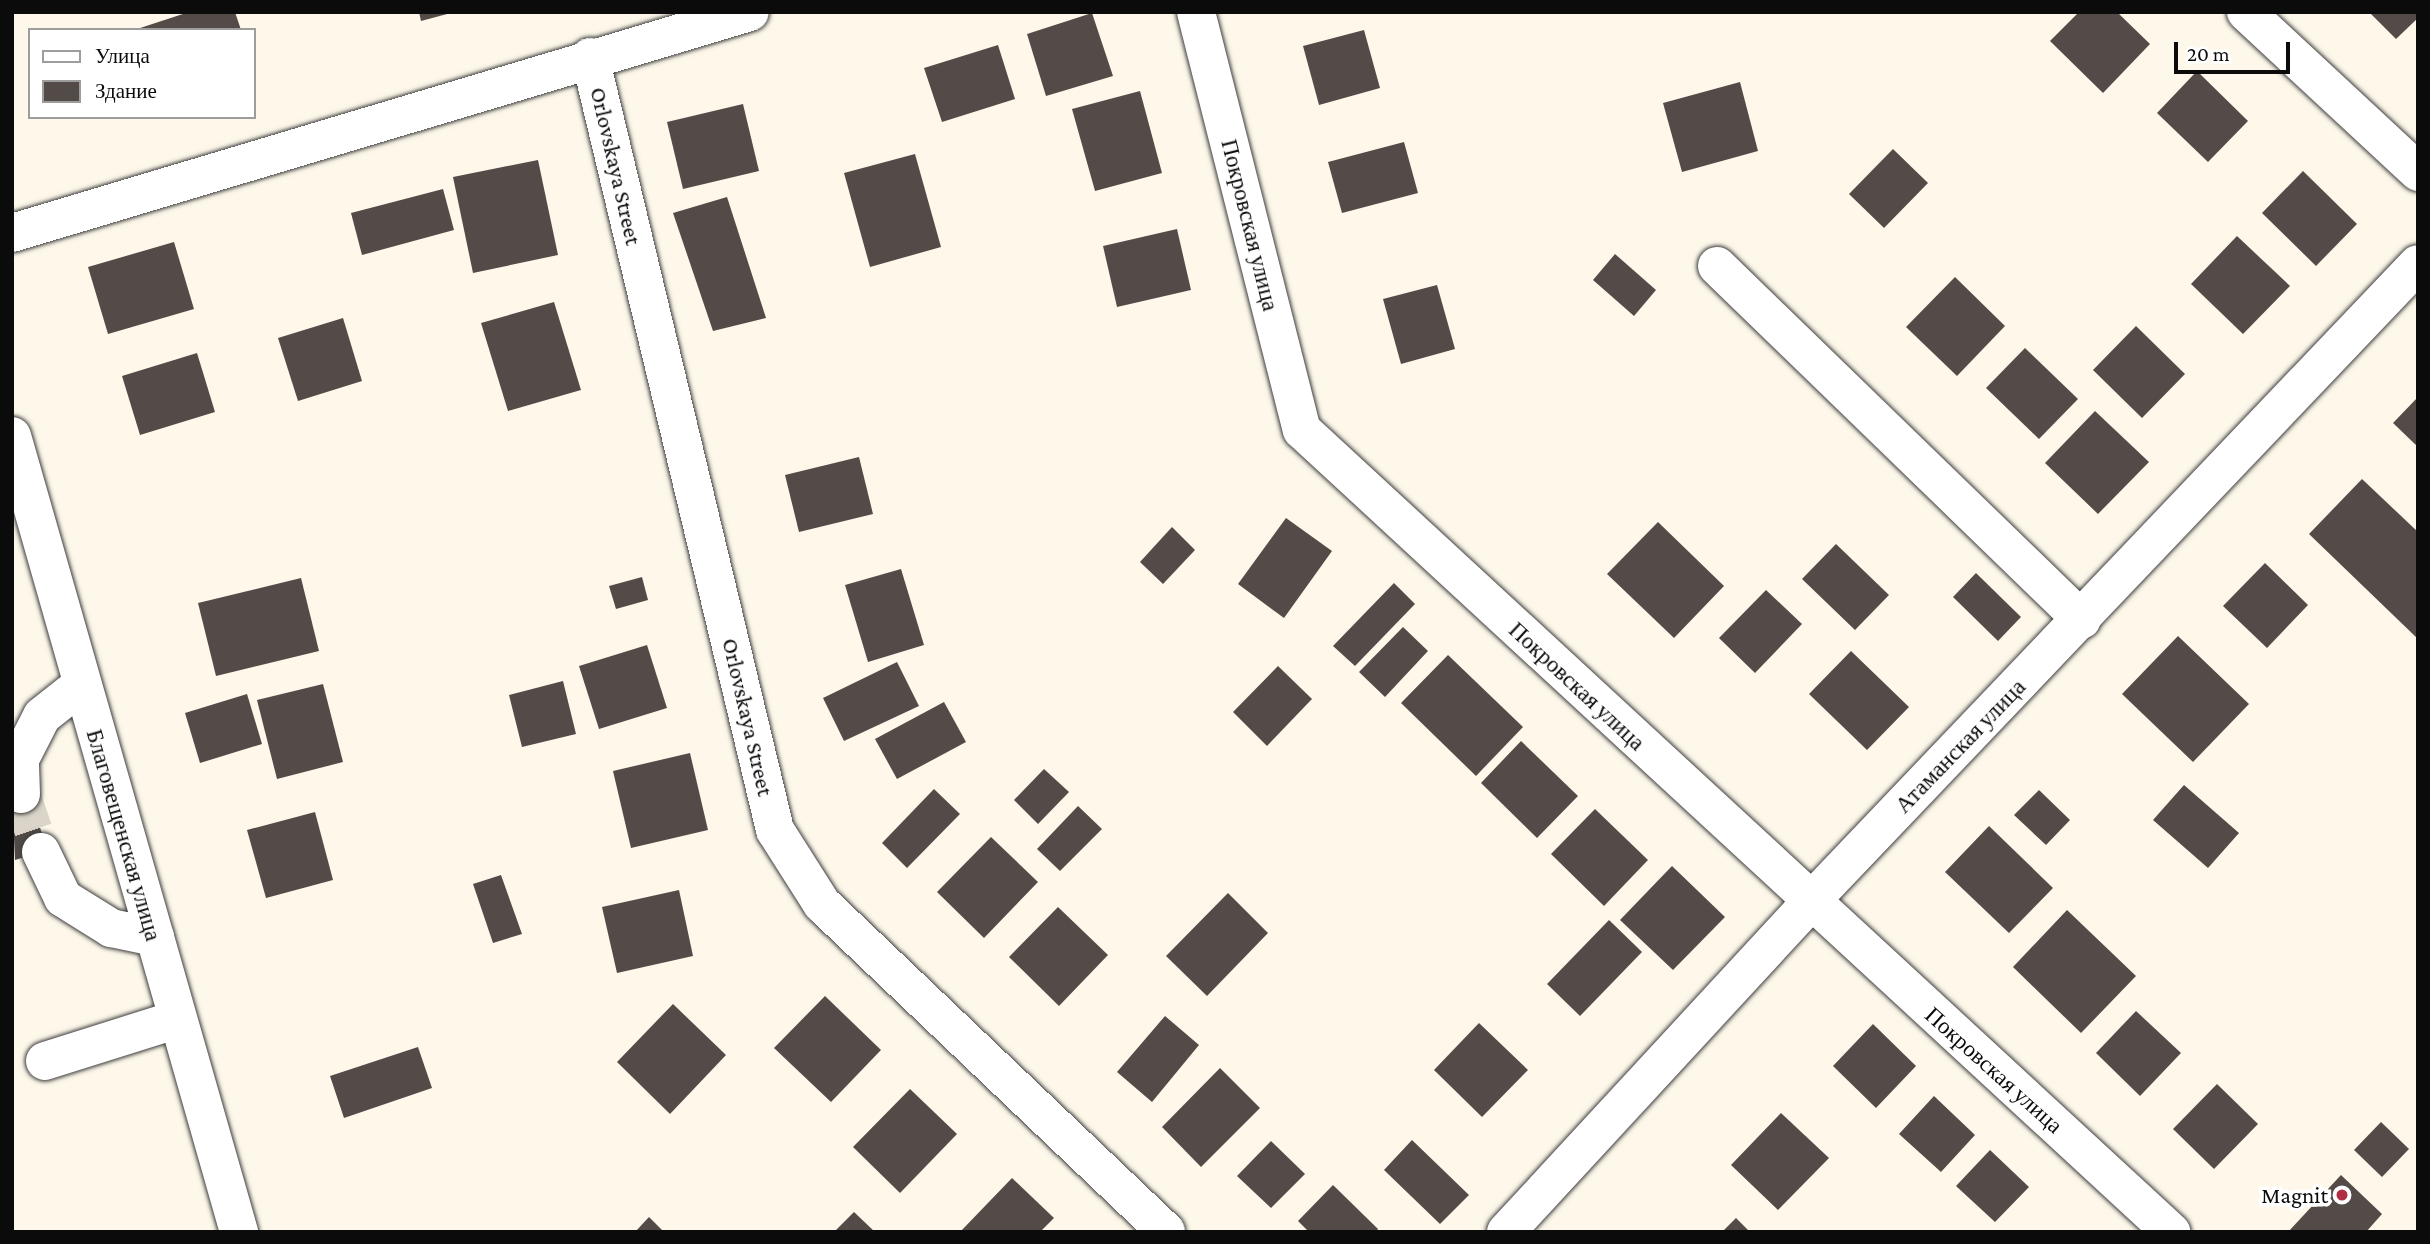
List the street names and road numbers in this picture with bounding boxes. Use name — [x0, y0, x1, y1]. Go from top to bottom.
street label: Orlovskaya Street — [584, 84, 648, 248]
street label: Покровская улица — [1215, 136, 1285, 314]
street label: Покровская улица — [1503, 616, 1651, 756]
street label: Orlovskaya Street — [716, 635, 780, 799]
street label: Атаманская улица — [1889, 673, 2031, 819]
street label: Благовещенская улица — [81, 726, 167, 944]
street label: Покровская улица — [1919, 1001, 2069, 1139]

